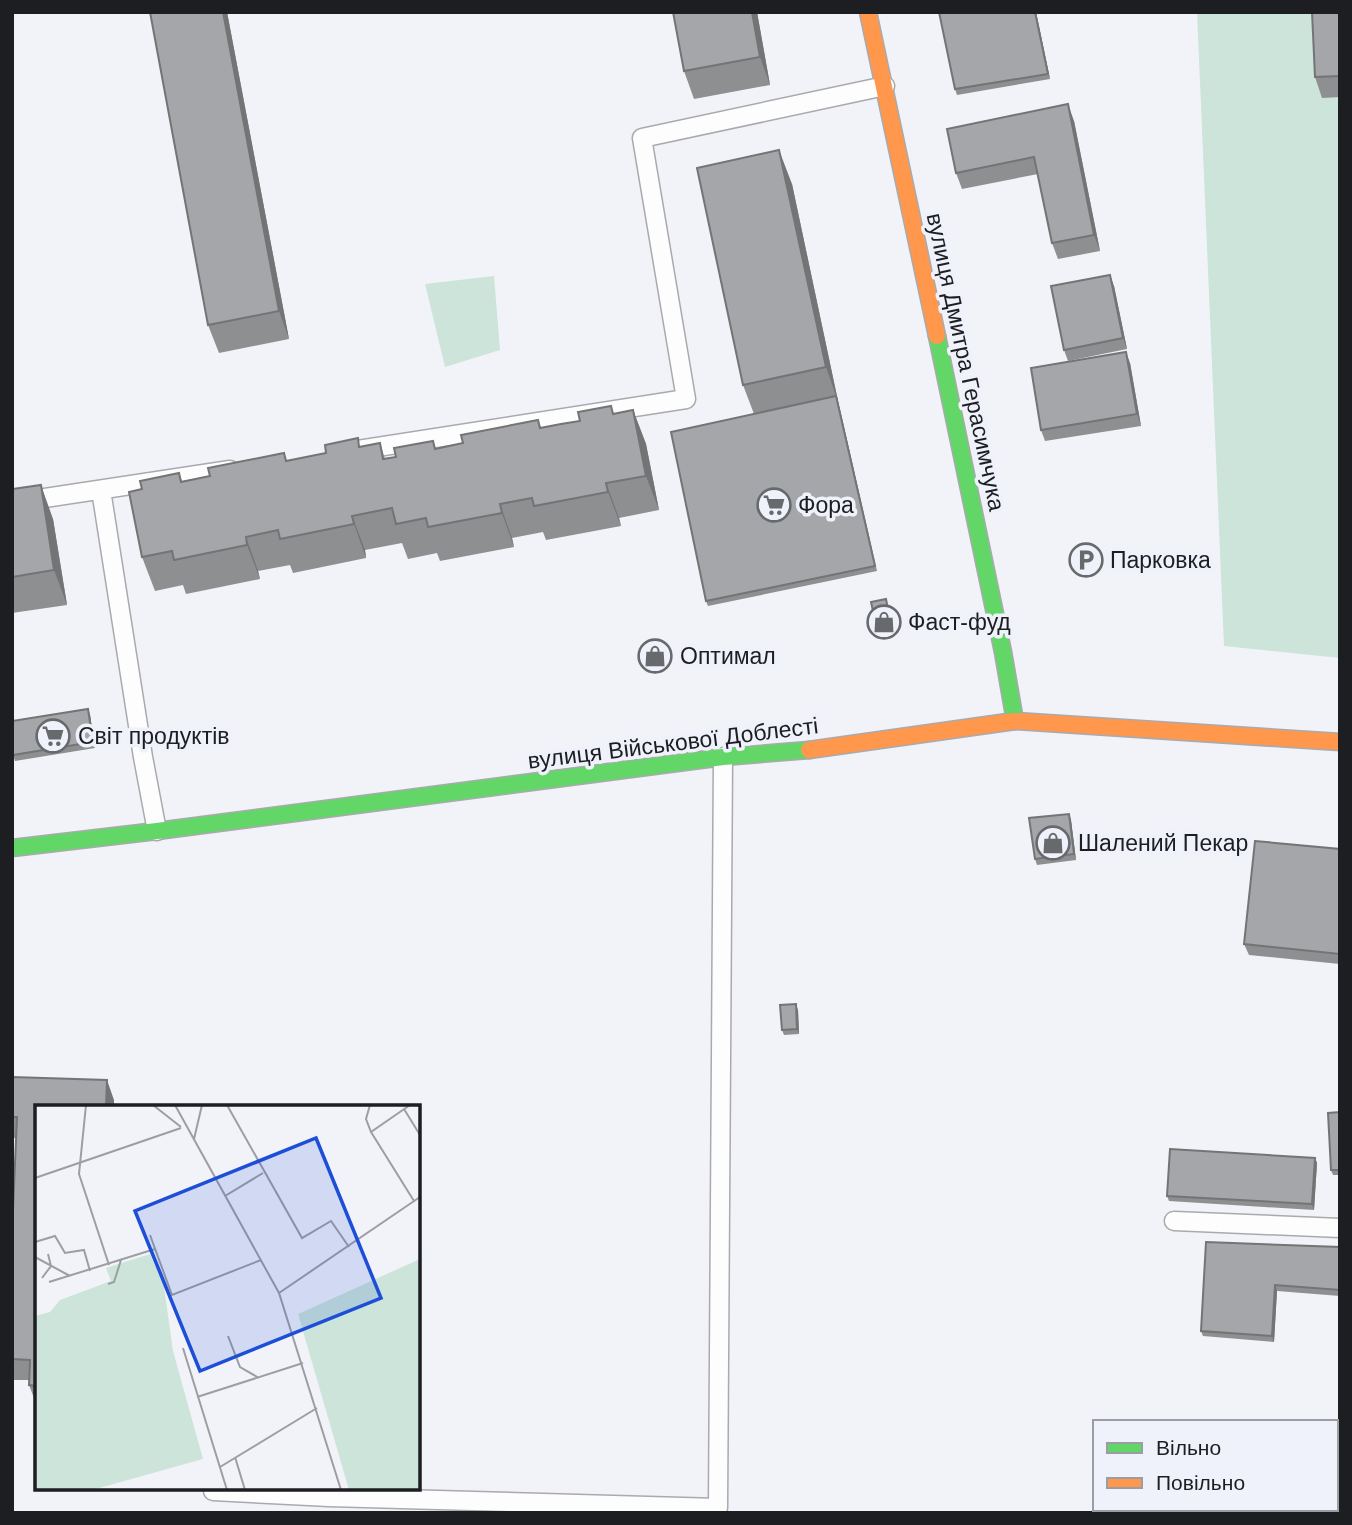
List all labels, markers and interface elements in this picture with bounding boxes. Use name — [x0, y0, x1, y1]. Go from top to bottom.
street label: вулиця Дмитра Герасимчука — [922, 211, 1010, 514]
supermarket icon: Фора — [755, 486, 793, 524]
place label: Фора — [798, 492, 854, 518]
parking icon: Парковка — [1067, 541, 1105, 579]
place label: Парковка — [1110, 547, 1211, 573]
shop icon: Фаст-фуд — [865, 603, 903, 641]
place label: Фаст-фуд — [908, 609, 1011, 635]
shop icon: Оптимал — [636, 637, 674, 675]
place label: Оптимал — [680, 643, 776, 669]
street label: вулиця Військової Доблесті — [526, 712, 820, 774]
supermarket icon: Світ продуктів — [34, 717, 72, 755]
place label: Світ продуктів — [78, 723, 230, 749]
shop icon: Шалений Пекар — [1034, 824, 1072, 862]
place label: Шалений Пекар — [1078, 830, 1248, 856]
inset map — [35, 1105, 420, 1490]
legend — [1093, 1420, 1338, 1511]
text: Вільно — [1156, 1436, 1221, 1459]
text: Повільно — [1156, 1471, 1245, 1494]

